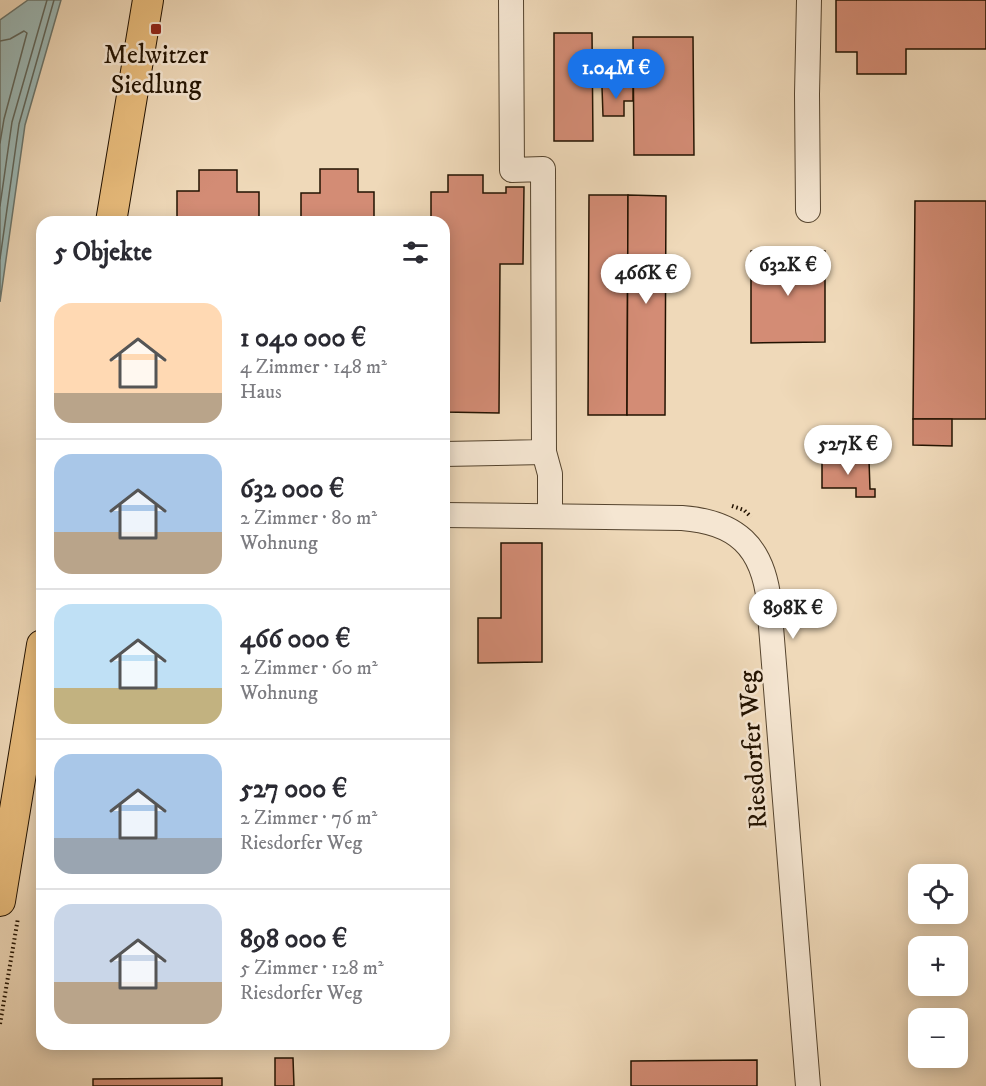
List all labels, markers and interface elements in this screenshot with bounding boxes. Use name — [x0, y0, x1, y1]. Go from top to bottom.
marker: Melwitzer Siedlung — [149, 22, 163, 36]
place label: Melwitzer Siedlung — [103, 39, 209, 102]
pin: 1.04M € — [561, 49, 671, 100]
text: 1.04M € — [582, 56, 650, 81]
text: 5 Objekte — [54, 236, 152, 269]
icon: filters — [399, 236, 432, 269]
pin: 632K € — [739, 246, 837, 297]
text: 632K € — [759, 253, 817, 278]
pin: 466K € — [597, 254, 695, 305]
text: 466K € — [615, 261, 677, 286]
text: 1 040 000 € — [240, 322, 366, 355]
icon: home — [102, 327, 174, 399]
text: 4 Zimmer · 148 m² — [240, 355, 387, 380]
text: Haus — [240, 380, 282, 405]
pin: 527K € — [799, 425, 897, 476]
text: 527K € — [818, 432, 878, 457]
text: 632 000 € — [240, 473, 344, 506]
icon: home — [102, 478, 174, 550]
text: 2 Zimmer · 80 m² — [240, 506, 377, 531]
text: Wohnung — [240, 531, 318, 556]
pin: 898K € — [744, 589, 842, 640]
text: 898K € — [763, 596, 823, 621]
text: 466 000 € — [240, 623, 350, 656]
icon: home — [102, 628, 174, 700]
text: 2 Zimmer · 60 m² — [240, 656, 378, 681]
street label: Riesdorfer Weg — [731, 669, 775, 830]
text: Wohnung — [240, 681, 318, 706]
text: 527 000 € — [240, 773, 347, 806]
icon: home — [102, 778, 174, 850]
text: 2 Zimmer · 76 m² — [240, 806, 377, 831]
text: Riesdorfer Weg — [240, 831, 362, 856]
map controls — [908, 864, 968, 1068]
button: locate — [908, 864, 968, 924]
text: 898 000 € — [240, 923, 347, 956]
icon: home — [102, 928, 174, 1000]
button: + — [908, 936, 968, 996]
text: 5 Zimmer · 128 m² — [240, 956, 384, 981]
text: Riesdorfer Weg — [240, 981, 362, 1006]
button: − — [908, 1008, 968, 1068]

